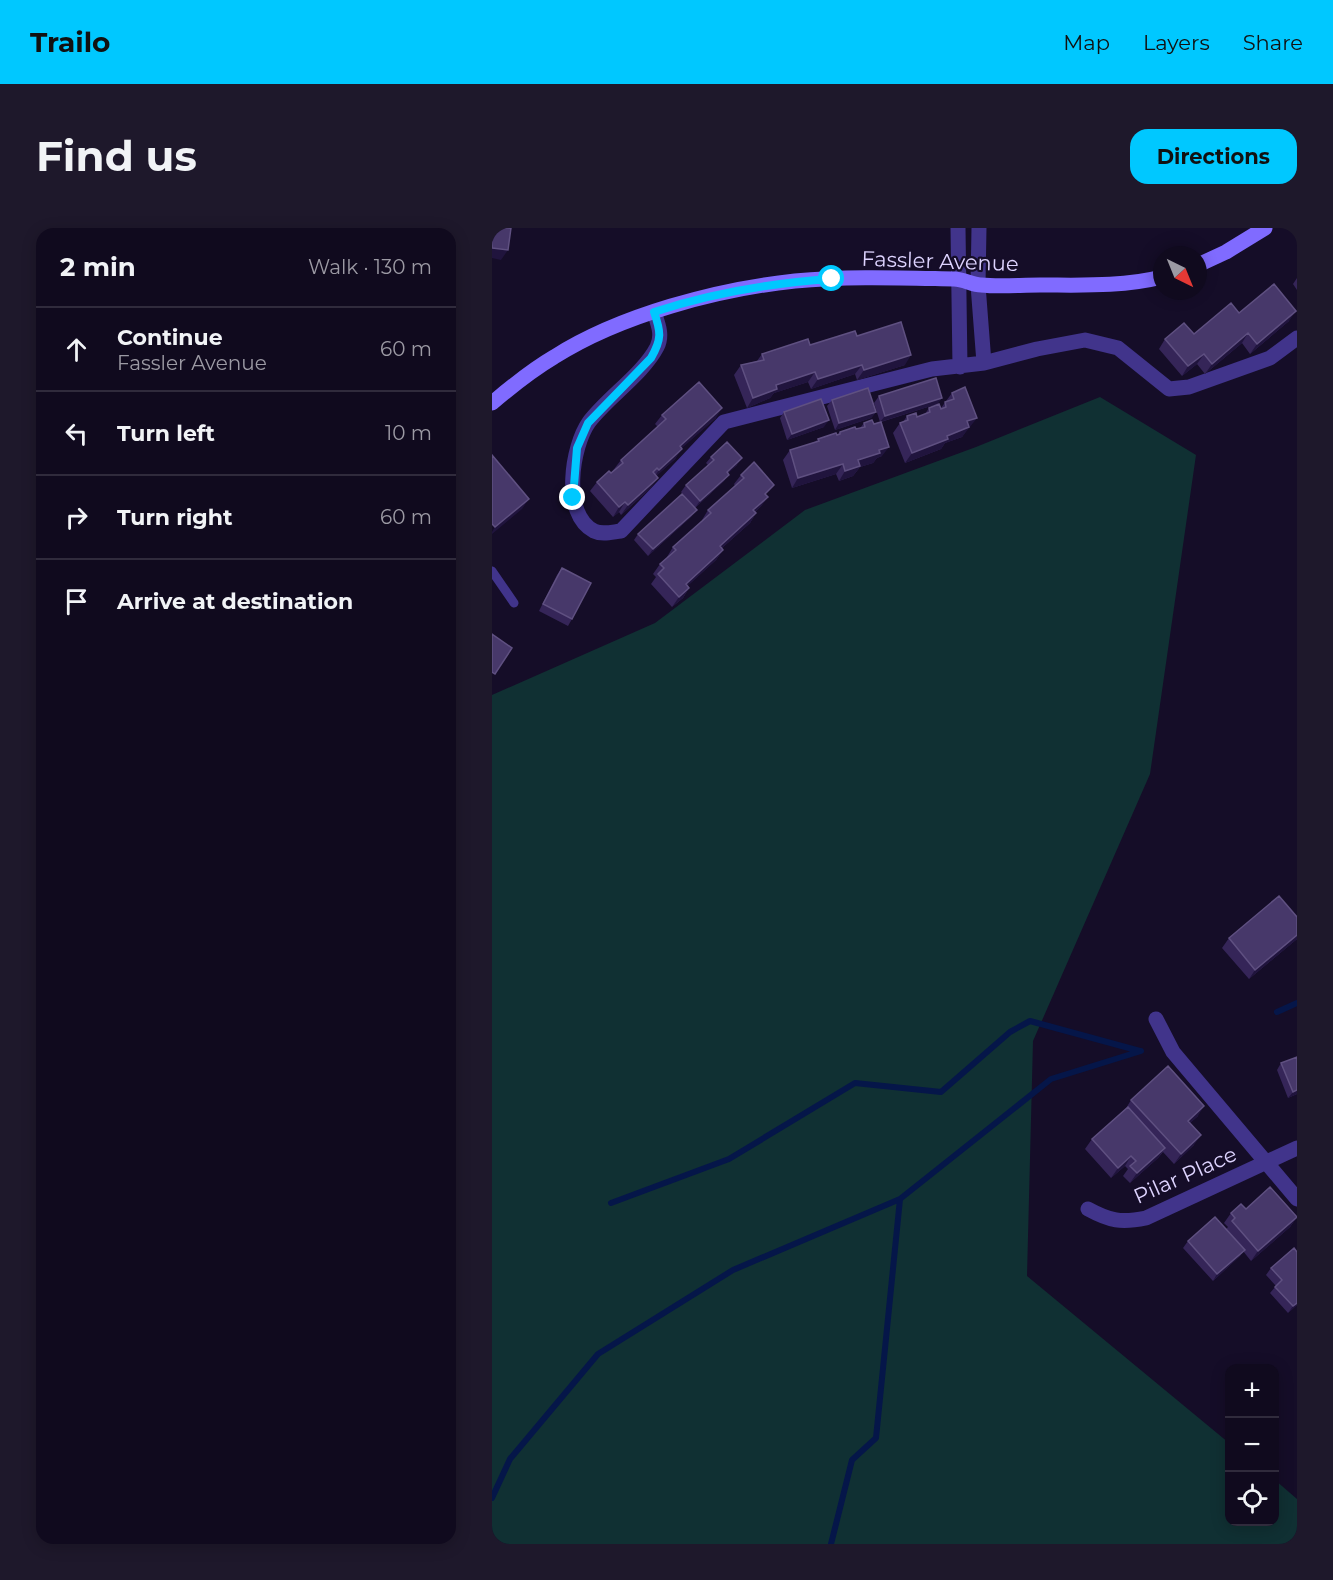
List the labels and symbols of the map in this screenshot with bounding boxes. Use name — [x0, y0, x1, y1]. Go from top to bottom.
street label: Fassler Avenue — [861, 246, 1019, 276]
north arrow — [1153, 246, 1207, 300]
route start — [818, 265, 844, 291]
route end — [559, 484, 585, 510]
street label: Pilar Place — [1130, 1141, 1240, 1209]

